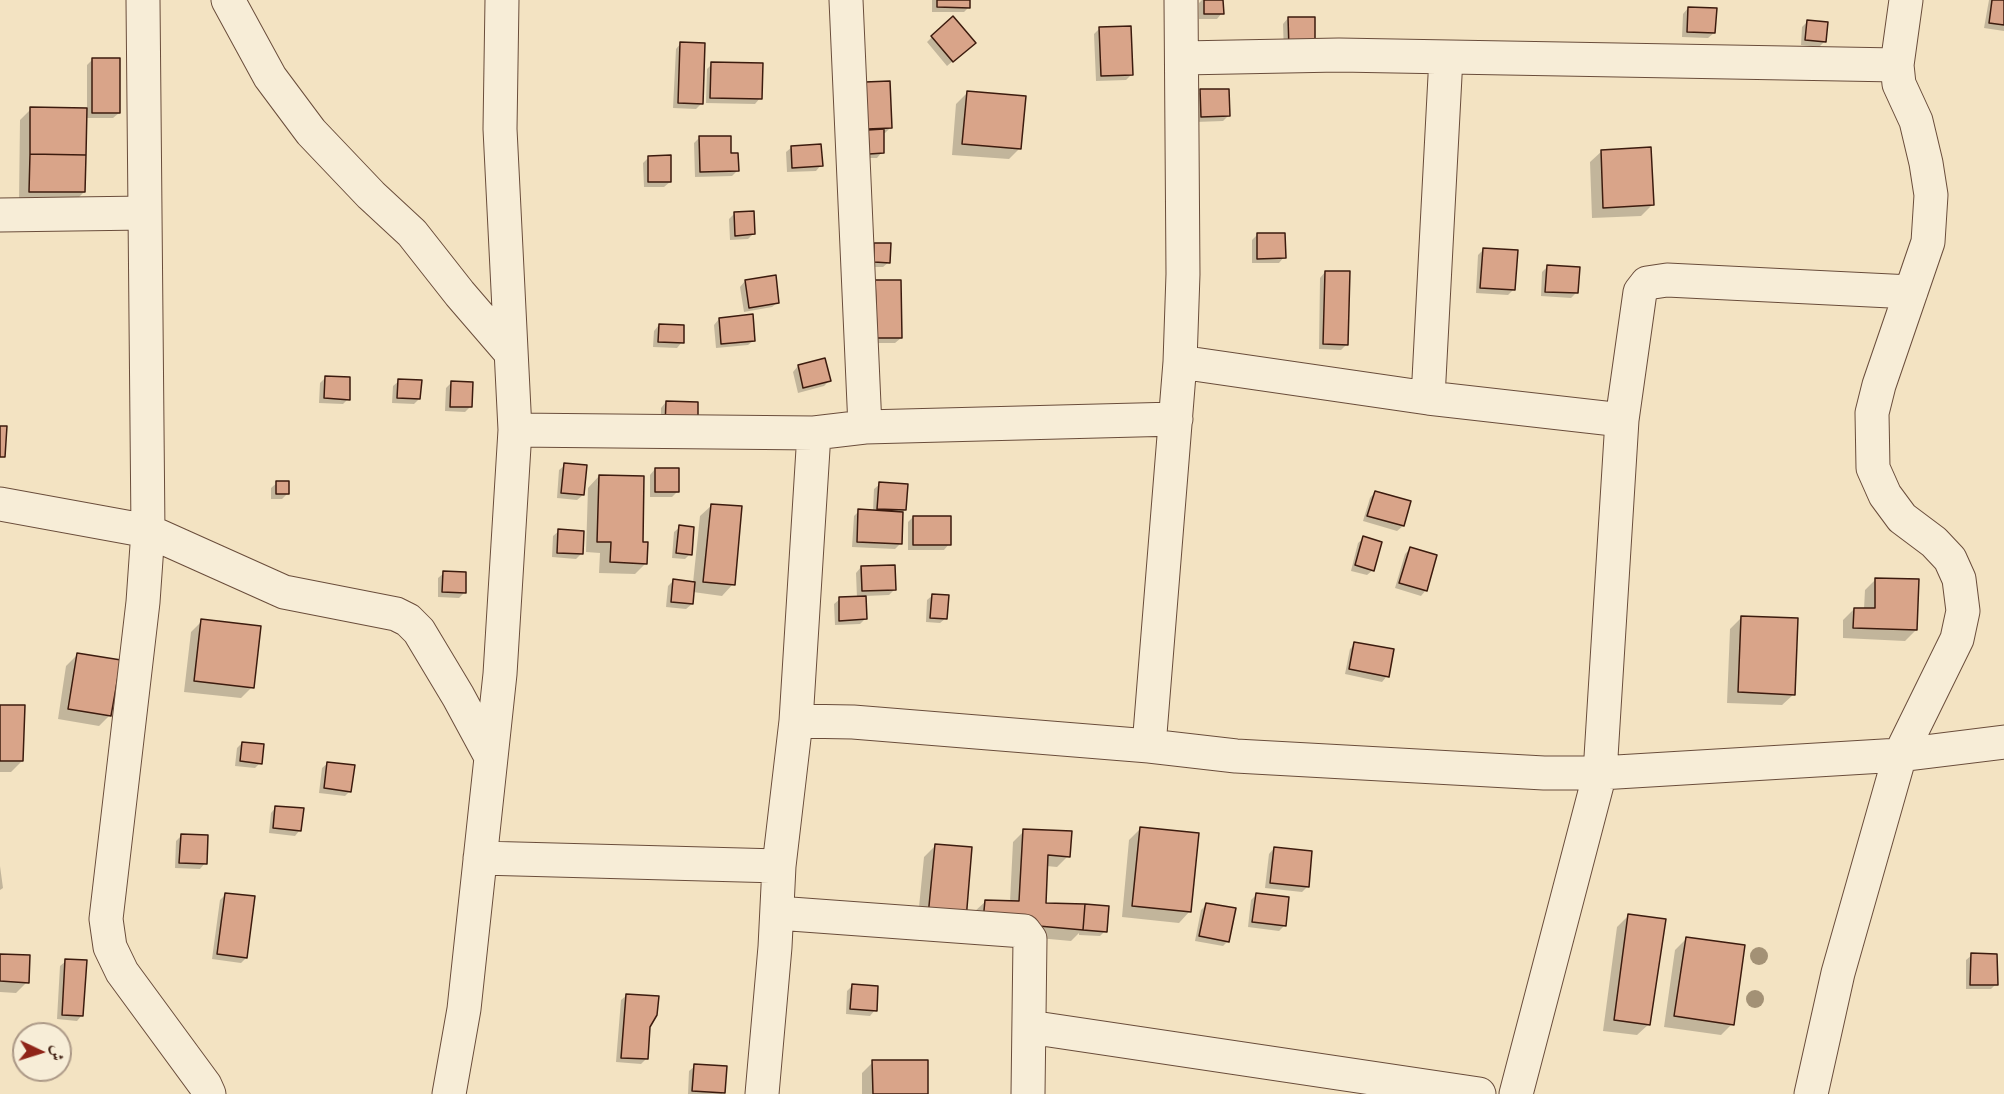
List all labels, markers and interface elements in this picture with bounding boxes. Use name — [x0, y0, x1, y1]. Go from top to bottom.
north arrow — [12, 1022, 72, 1082]
text: ش — [47, 1045, 68, 1062]

